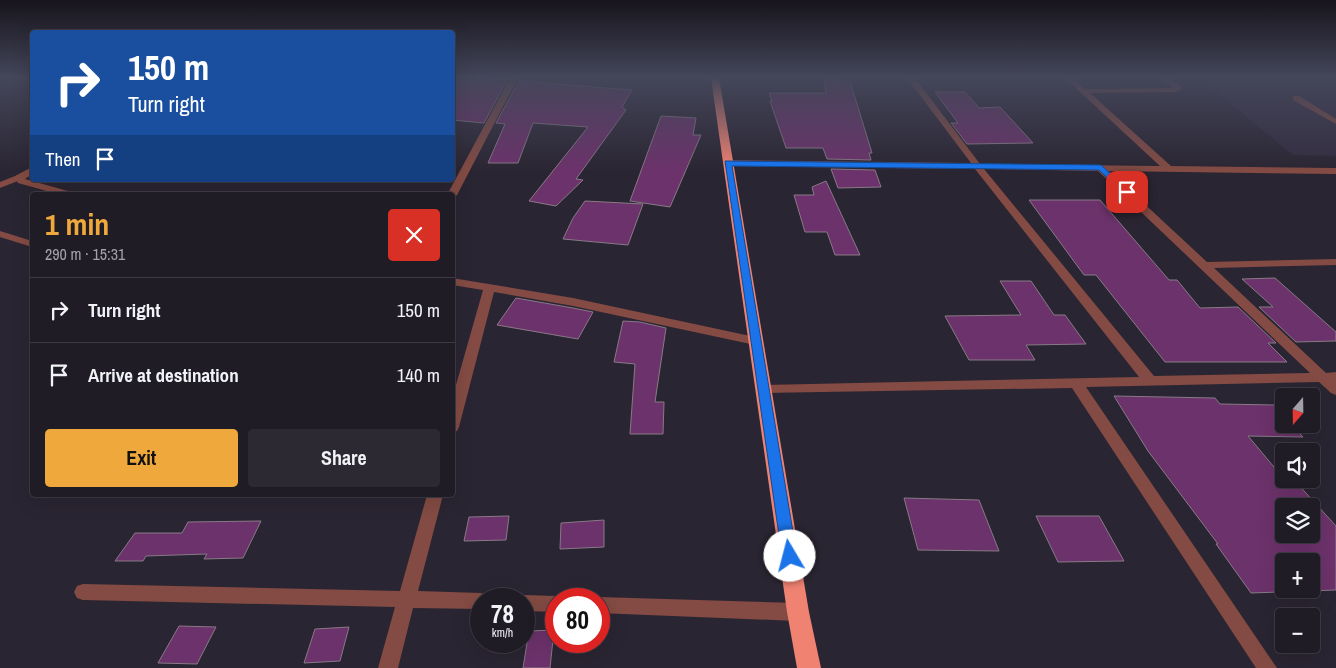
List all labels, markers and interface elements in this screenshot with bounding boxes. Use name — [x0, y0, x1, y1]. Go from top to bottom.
text: 150 m — [128, 44, 209, 91]
icon: right — [45, 50, 110, 115]
text: Turn right — [128, 89, 205, 119]
icon: arrive — [91, 145, 119, 173]
text: Then — [45, 146, 81, 172]
pin — [1106, 171, 1148, 213]
icon: arrive — [1113, 178, 1141, 206]
text: 1 min — [45, 204, 109, 244]
button: close — [388, 209, 440, 261]
text: 290 m · 15:31 — [45, 243, 125, 265]
icon: right — [45, 296, 73, 324]
text: Turn right — [88, 297, 160, 323]
text: 150 m — [397, 297, 440, 323]
icon: arrive — [45, 361, 73, 389]
text: Arrive at destination — [88, 362, 239, 388]
text: 140 m — [397, 362, 440, 388]
north arrow — [1275, 388, 1320, 432]
map controls — [1275, 388, 1320, 653]
button: Exit — [45, 429, 238, 487]
button: Share — [248, 429, 440, 487]
button: sound — [1275, 443, 1320, 488]
button: layers — [1275, 498, 1320, 543]
position arrow — [763, 529, 815, 581]
button: + — [1275, 553, 1320, 598]
speed limit sign: 80 — [545, 588, 610, 653]
text: 78 — [491, 597, 514, 631]
button: − — [1275, 608, 1320, 653]
text: km/h — [492, 625, 513, 641]

